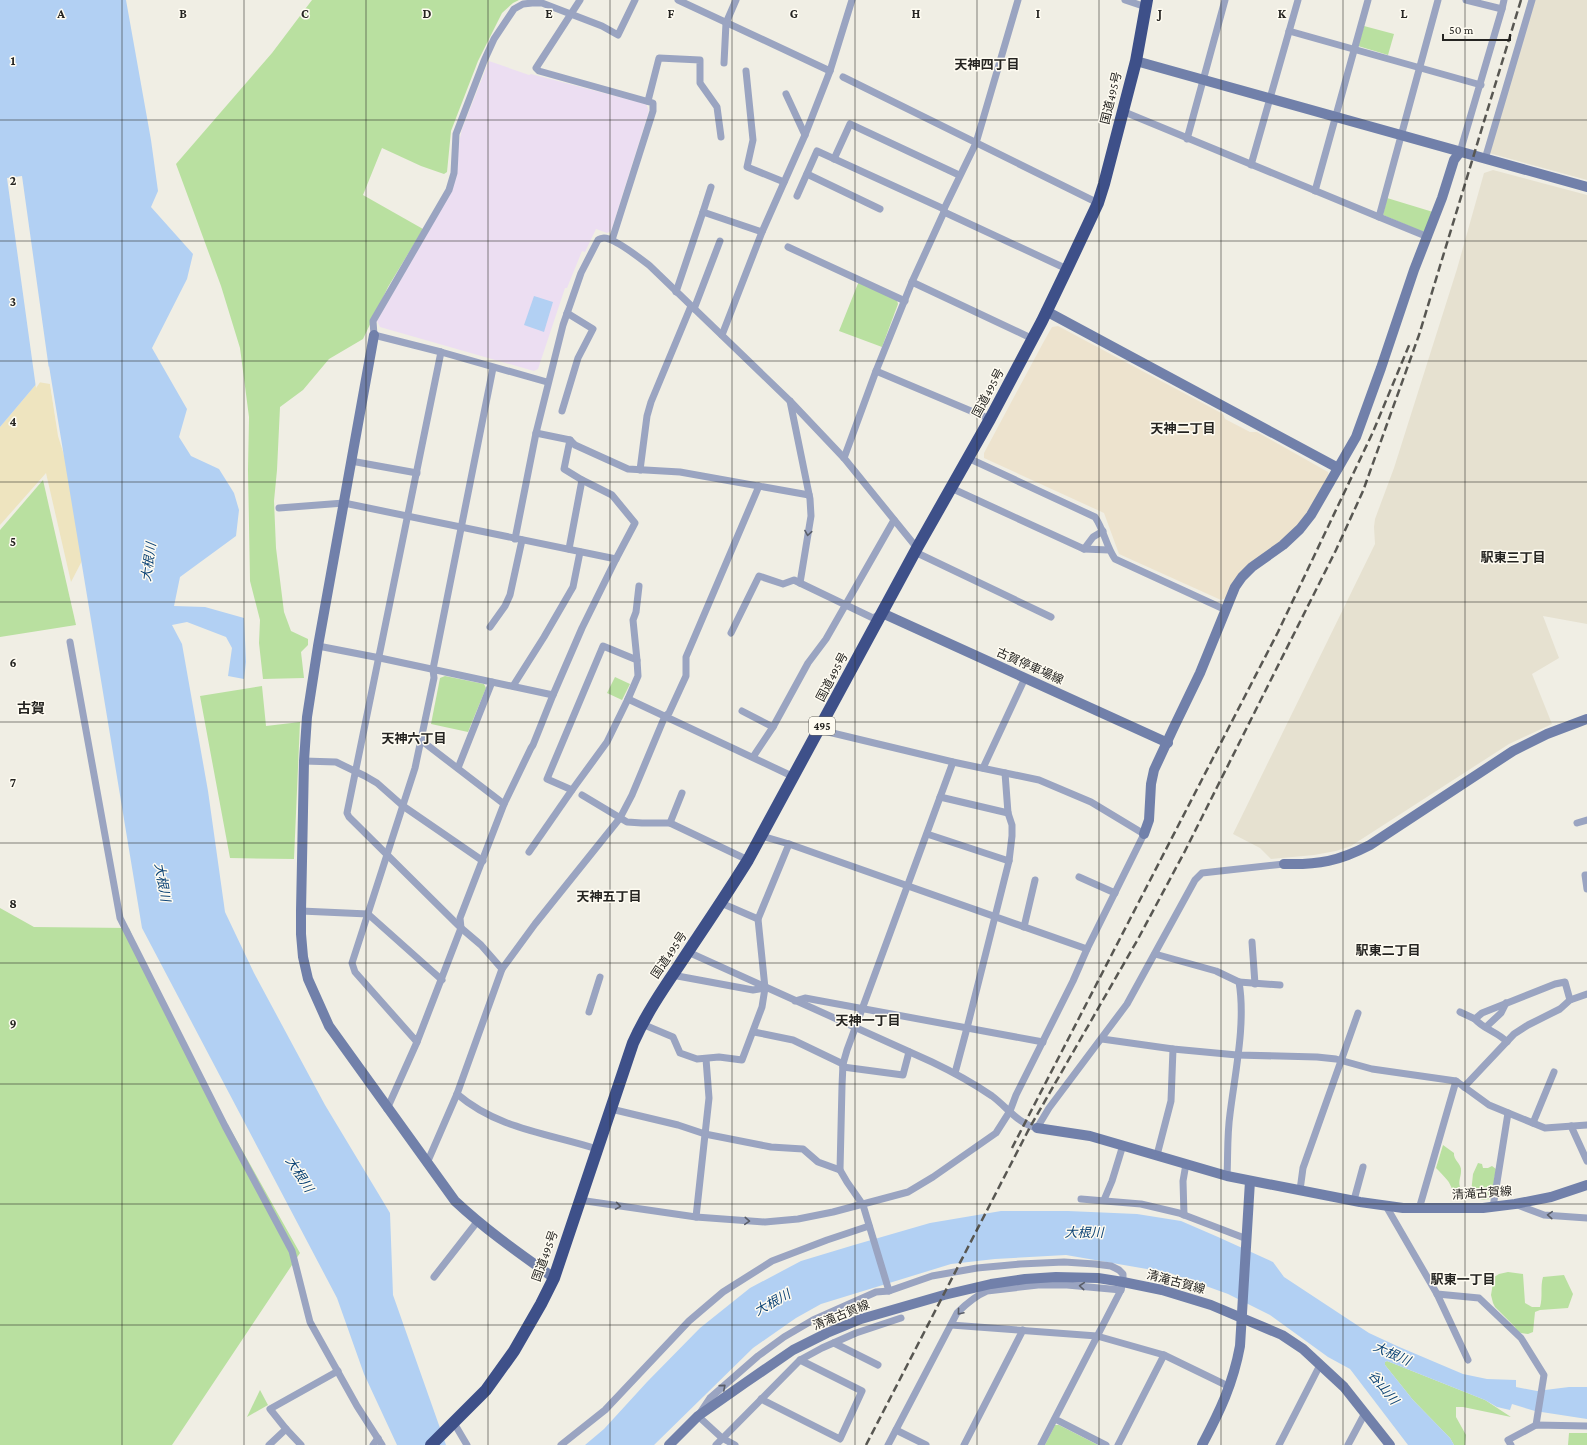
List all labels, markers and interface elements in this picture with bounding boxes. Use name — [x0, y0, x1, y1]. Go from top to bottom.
text: A — [56, 6, 65, 21]
text: B — [179, 6, 187, 21]
text: C — [301, 6, 309, 21]
text: D — [423, 6, 432, 21]
text: E — [545, 6, 553, 21]
text: F — [668, 6, 675, 21]
text: G — [790, 6, 798, 21]
text: H — [912, 6, 921, 21]
text: I — [1036, 6, 1040, 21]
text: J — [1156, 6, 1162, 21]
text: K — [1278, 6, 1287, 21]
text: L — [1401, 6, 1408, 21]
scale bar — [1443, 16, 1510, 42]
text: 50 m — [1449, 23, 1474, 37]
text: 1 — [11, 53, 16, 68]
district label: 天神四丁目 — [954, 57, 1020, 72]
street label: 国道495号 — [1098, 70, 1124, 126]
text: 2 — [10, 173, 17, 188]
text: 3 — [10, 294, 16, 309]
street label: 国道495号 — [969, 366, 1007, 420]
text: 4 — [9, 414, 17, 429]
district label: 天神二丁目 — [1150, 421, 1216, 436]
one-way arrow — [804, 530, 813, 537]
text: 5 — [10, 534, 16, 549]
water label: 大根川 — [138, 540, 159, 582]
district label: 駅東三丁目 — [1480, 550, 1546, 565]
street label: 古賀停車場線 — [994, 645, 1066, 687]
street label: 国道495号 — [813, 650, 851, 704]
text: 6 — [9, 655, 17, 670]
district label: 古賀 — [17, 700, 45, 716]
road number: 495 — [809, 717, 835, 735]
district label: 天神六丁目 — [381, 731, 447, 746]
text: 7 — [10, 775, 16, 790]
water label: 大根川 — [152, 862, 174, 905]
district label: 天神五丁目 — [576, 889, 642, 904]
text: 8 — [9, 896, 17, 911]
street label: 国道495号 — [648, 929, 690, 981]
district label: 駅東二丁目 — [1355, 943, 1421, 958]
district label: 天神一丁目 — [835, 1013, 901, 1028]
text: 9 — [9, 1016, 17, 1031]
water label: 大根川 — [283, 1154, 318, 1196]
street label: 清滝古賀線 — [1452, 1184, 1512, 1202]
one-way arrow — [615, 1201, 621, 1210]
one-way arrow — [1547, 1211, 1553, 1220]
one-way arrow — [744, 1216, 750, 1225]
water label: 大根川 — [1064, 1225, 1105, 1240]
street label: 国道495号 — [529, 1228, 561, 1284]
street label: 清滝古賀線 — [1145, 1267, 1207, 1297]
district label: 駅東一丁目 — [1430, 1272, 1496, 1287]
one-way arrow — [1079, 1281, 1085, 1290]
water label: 大根川 — [752, 1285, 795, 1318]
street label: 清滝古賀線 — [811, 1297, 871, 1333]
one-way arrow — [957, 1307, 964, 1314]
water label: 大根川 — [1371, 1339, 1414, 1369]
water label: 谷山川 — [1366, 1367, 1403, 1409]
one-way arrow — [718, 1384, 726, 1391]

